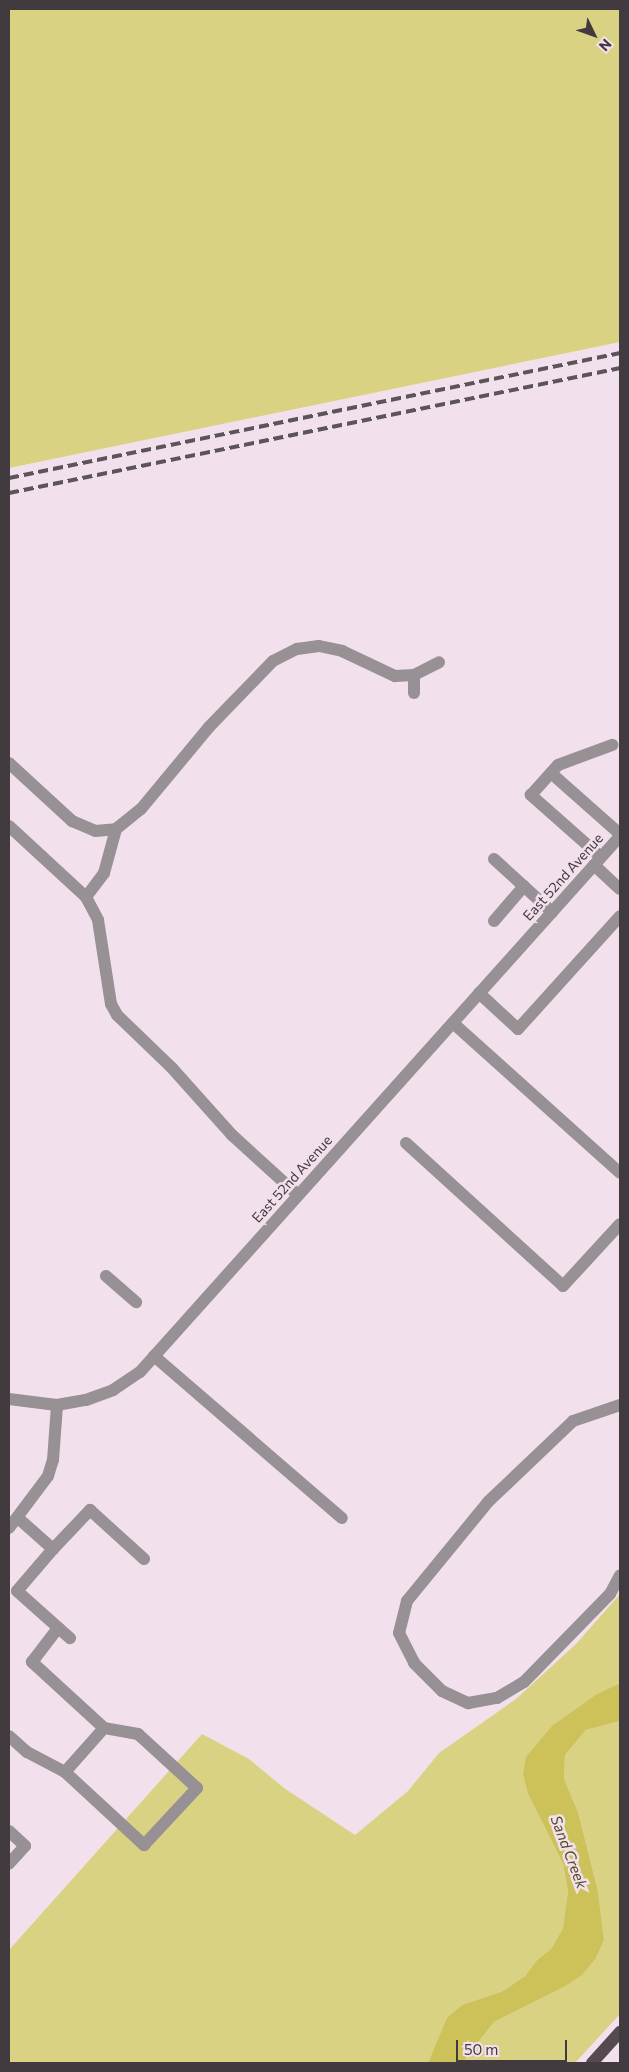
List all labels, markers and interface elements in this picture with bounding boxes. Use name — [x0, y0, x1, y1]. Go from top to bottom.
north arrow — [569, 10, 619, 60]
text: N — [596, 36, 615, 55]
street label: East 52nd Avenue — [519, 830, 607, 924]
street label: East 52nd Avenue — [248, 1132, 336, 1226]
water label: Sand Creek — [547, 1813, 591, 1891]
scale bar — [459, 2030, 570, 2062]
text: 50 m — [464, 2040, 498, 2058]

